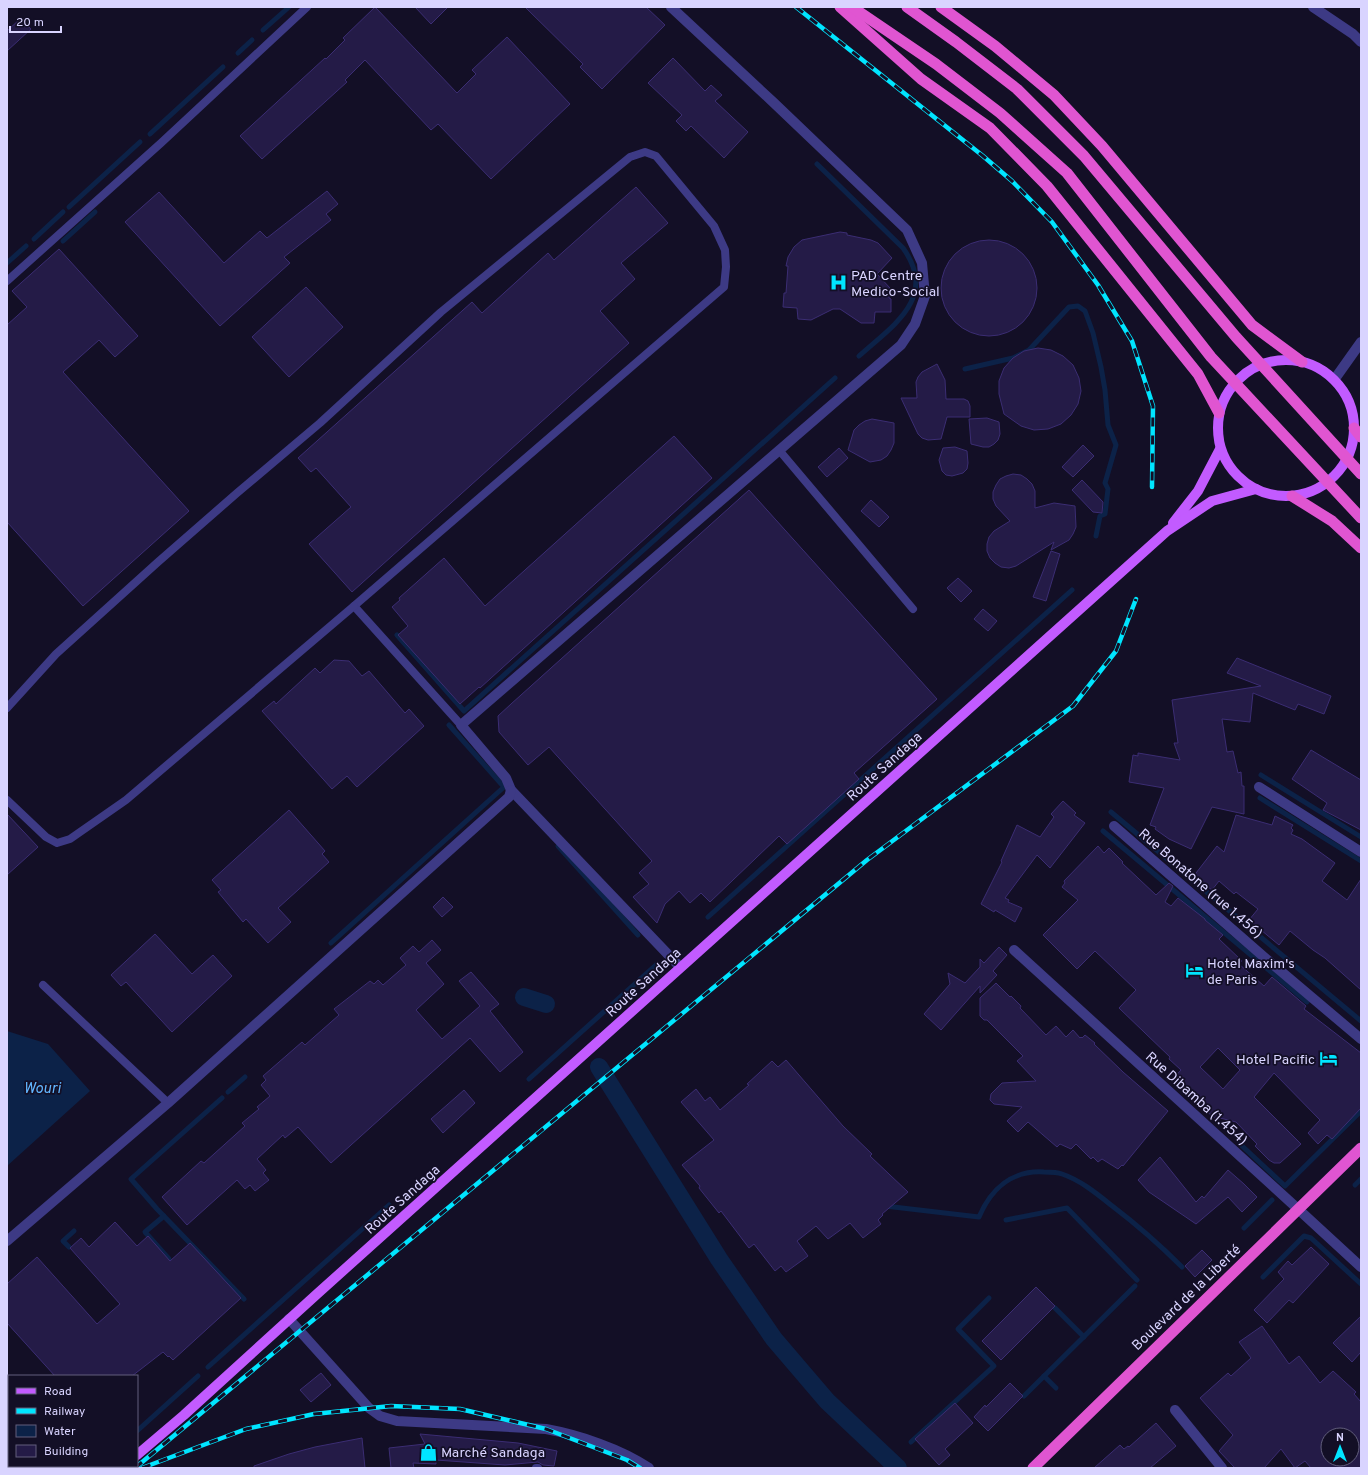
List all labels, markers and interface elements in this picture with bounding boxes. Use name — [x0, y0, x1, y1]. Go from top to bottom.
scale bar — [10, 8, 61, 34]
text: 20 m — [16, 15, 44, 31]
place label: PAD Centre Medico-Social — [851, 268, 940, 301]
hospital icon: PAD Centre Medico-Social — [828, 273, 848, 293]
street label: Route Sandaga — [844, 729, 926, 805]
street label: Rue Bonatone (rue 1.456) — [1134, 826, 1266, 943]
street label: Route Sandaga — [603, 945, 685, 1021]
place label: Hotel Maxim's de Paris — [1207, 956, 1295, 989]
hotel icon: Hotel Maxim's de Paris — [1184, 961, 1204, 981]
street label: Rue Dibamba (1.454) — [1142, 1049, 1250, 1149]
hotel icon: Hotel Pacific — [1318, 1049, 1338, 1069]
place label: Hotel Pacific — [1236, 1052, 1315, 1069]
water label: Wouri — [23, 1080, 62, 1099]
street label: Route Sandaga — [362, 1162, 444, 1238]
street label: Boulevard de la Liberté — [1129, 1242, 1245, 1355]
legend — [8, 1375, 138, 1467]
text: Road — [44, 1384, 72, 1400]
text: Railway — [44, 1404, 85, 1420]
text: Water — [44, 1424, 76, 1440]
north arrow — [1320, 1427, 1360, 1467]
text: N — [1336, 1431, 1344, 1445]
shop icon: Marché Sandaga — [418, 1442, 438, 1462]
text: Building — [44, 1444, 88, 1460]
place label: Marché Sandaga — [441, 1445, 545, 1462]

